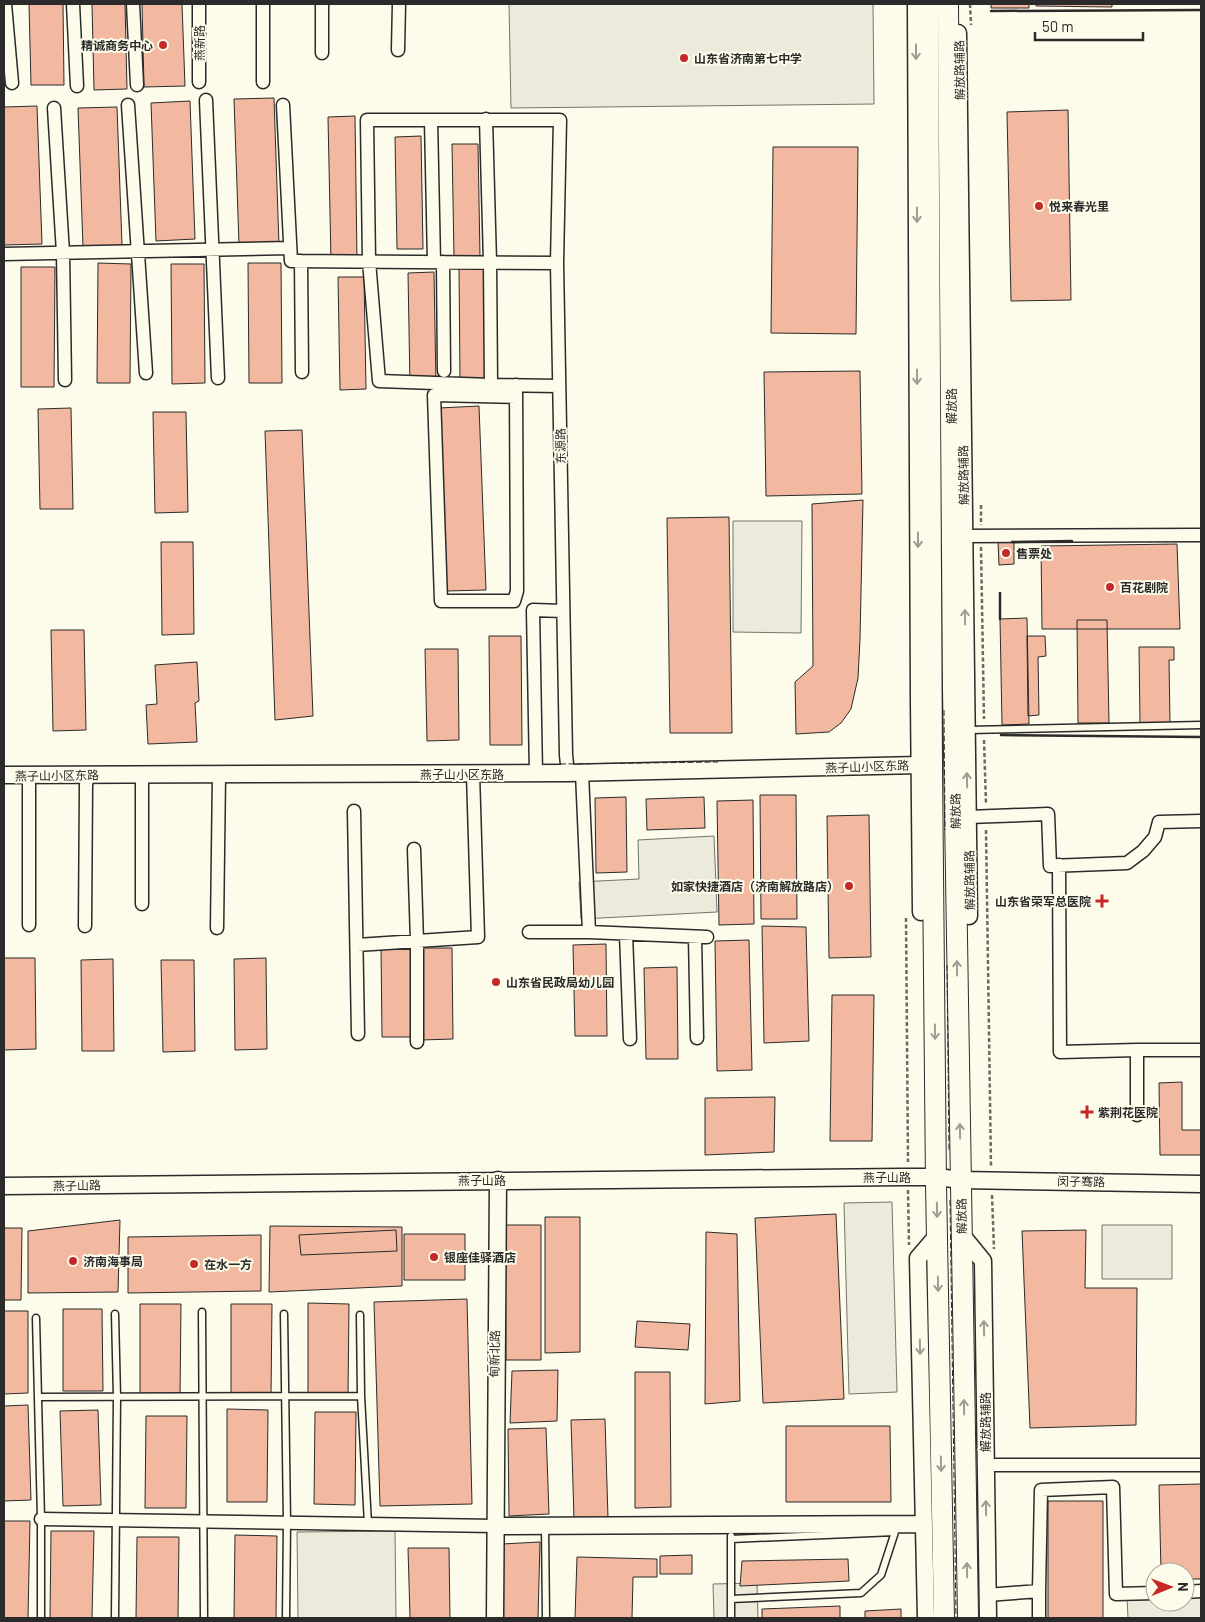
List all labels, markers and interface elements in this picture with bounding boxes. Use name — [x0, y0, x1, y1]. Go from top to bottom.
scale bar — [1035, 10, 1142, 42]
text: 50 m — [1042, 17, 1074, 35]
street label: 燕新路 — [192, 25, 206, 61]
place label: 精诚商务中心 — [81, 38, 153, 52]
marker: 精诚商务中心 — [157, 39, 169, 51]
street label: 解放路辅路 — [951, 40, 967, 100]
one-way arrow — [911, 44, 921, 60]
place label: 山东省济南第七中学 — [694, 51, 802, 65]
marker: 山东省济南第七中学 — [678, 52, 690, 64]
place label: 悦来春光里 — [1049, 199, 1109, 213]
marker: 悦来春光里 — [1033, 200, 1045, 212]
one-way arrow — [912, 206, 922, 223]
one-way arrow — [912, 369, 922, 385]
street label: 解放路 — [944, 388, 958, 424]
street label: 东源路 — [553, 428, 567, 464]
street label: 解放路辅路 — [955, 445, 971, 505]
one-way arrow — [913, 532, 923, 548]
place label: 售票处 — [1016, 546, 1052, 560]
marker: 售票处 — [1000, 547, 1012, 559]
place label: 百花剧院 — [1120, 580, 1168, 594]
marker: 百花剧院 — [1104, 581, 1116, 593]
one-way arrow — [960, 610, 970, 626]
street label: 燕子山小区东路 — [825, 758, 909, 774]
street label: 燕子山小区东路 — [15, 767, 99, 783]
street label: 燕子山小区东路 — [420, 767, 504, 781]
one-way arrow — [962, 772, 972, 788]
street label: 解放路 — [948, 793, 962, 829]
street label: 解放路辅路 — [961, 850, 977, 910]
place label: 如家快捷酒店（济南解放路店） — [671, 879, 839, 893]
marker: 如家快捷酒店（济南解放路店） — [843, 880, 855, 892]
place label: 山东省荣军总医院 — [995, 894, 1091, 908]
marker: 山东省荣军总医院 — [1095, 894, 1109, 908]
one-way arrow — [952, 961, 962, 977]
place label: 山东省民政局幼儿园 — [506, 975, 614, 989]
marker: 山东省民政局幼儿园 — [490, 976, 502, 988]
one-way arrow — [930, 1024, 939, 1040]
marker: 紫荆花医院 — [1080, 1105, 1094, 1119]
place label: 紫荆花医院 — [1098, 1105, 1158, 1119]
one-way arrow — [955, 1123, 964, 1139]
street label: 燕子山路 — [863, 1170, 911, 1184]
street label: 燕子山路 — [458, 1173, 506, 1187]
street label: 闵子骞路 — [1057, 1174, 1105, 1188]
street label: 燕子山路 — [53, 1178, 101, 1192]
street label: 解放路 — [954, 1198, 968, 1234]
one-way arrow — [932, 1202, 941, 1218]
place label: 银座佳驿酒店 — [444, 1250, 516, 1264]
marker: 银座佳驿酒店 — [428, 1251, 440, 1263]
place label: 济南海事局 — [83, 1254, 143, 1268]
marker: 济南海事局 — [67, 1255, 79, 1267]
place label: 在水一方 — [204, 1257, 252, 1271]
marker: 在水一方 — [188, 1258, 200, 1270]
one-way arrow — [933, 1276, 943, 1292]
one-way arrow — [979, 1320, 989, 1336]
street label: 甸新北路 — [487, 1330, 501, 1378]
one-way arrow — [915, 1339, 925, 1355]
street label: 解放路辅路 — [978, 1392, 992, 1452]
one-way arrow — [959, 1399, 969, 1416]
one-way arrow — [936, 1456, 946, 1472]
one-way arrow — [981, 1500, 991, 1516]
one-way arrow — [962, 1562, 972, 1578]
north arrow — [1145, 1562, 1195, 1612]
text: N — [1175, 1582, 1192, 1592]

